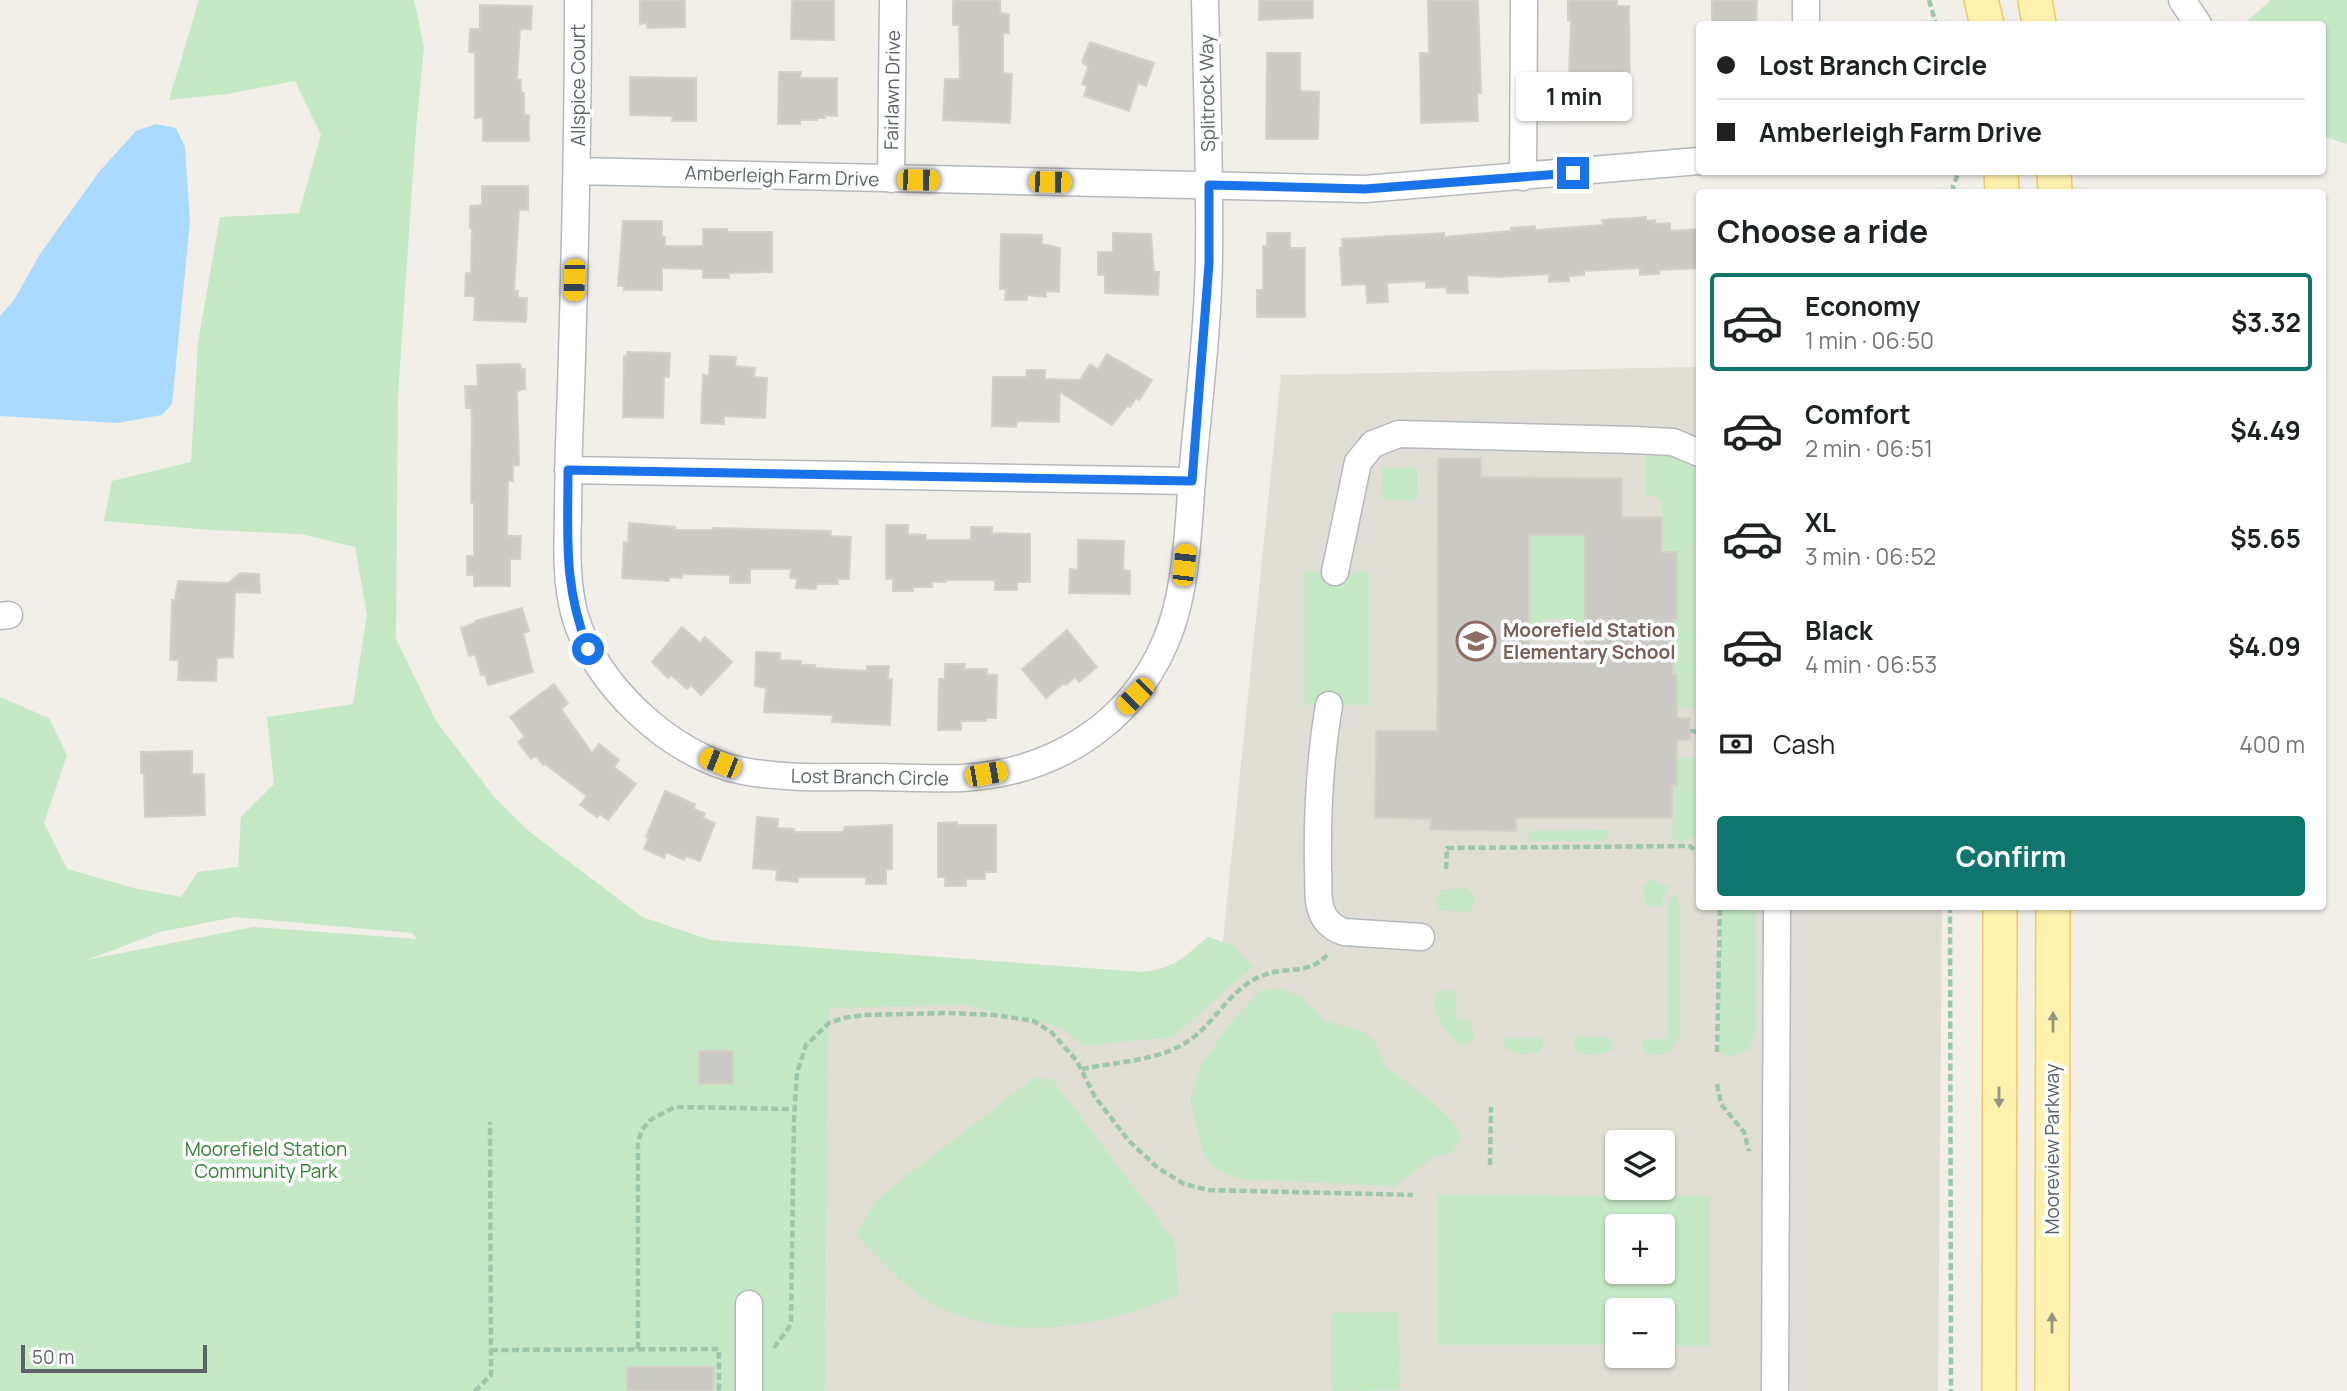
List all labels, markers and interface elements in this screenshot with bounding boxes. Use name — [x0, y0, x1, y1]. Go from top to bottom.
street label: Allspice Court — [565, 24, 591, 146]
street label: Fairlawn Drive — [878, 30, 906, 150]
street label: Splitrock Way — [1193, 34, 1221, 152]
text: Lost Branch Circle — [1759, 47, 1987, 83]
callout: 1 min — [1515, 72, 1631, 120]
text: 1 min — [1546, 80, 1602, 112]
text: Amberleigh Farm Drive — [1759, 114, 2042, 150]
route end — [1557, 157, 1589, 189]
street label: Amberleigh Farm Drive — [684, 160, 880, 192]
car — [897, 169, 940, 191]
car — [1029, 171, 1072, 193]
text: Choose a ride — [1717, 209, 1928, 253]
car — [563, 259, 586, 301]
text: Economy — [1805, 288, 1920, 324]
icon: car — [1721, 291, 1784, 354]
text: $3.32 — [2231, 304, 2301, 340]
text: 1 min · 06:50 — [1805, 324, 1934, 356]
text: Comfort — [1805, 396, 1911, 432]
icon: car — [1721, 399, 1784, 462]
text: $4.49 — [2230, 412, 2301, 448]
text: 2 min · 06:51 — [1805, 432, 1933, 464]
text: XL — [1805, 504, 1836, 540]
icon: car — [1721, 507, 1784, 570]
text: $5.65 — [2230, 520, 2301, 556]
text: 3 min · 06:52 — [1805, 540, 1936, 572]
car — [1172, 543, 1197, 587]
text: Black — [1805, 612, 1873, 648]
icon: car — [1721, 615, 1784, 678]
place label: Moorefield Station Elementary School — [1503, 617, 1676, 665]
school or university icon: Moorefield Station Elementary School — [1455, 620, 1497, 662]
text: $4.09 — [2228, 628, 2301, 664]
route start — [572, 633, 604, 665]
text: 4 min · 06:53 — [1805, 648, 1937, 680]
car — [1113, 674, 1158, 718]
icon: cash — [1717, 725, 1755, 763]
text: Cash — [1773, 726, 1835, 762]
text: 400 m — [2239, 728, 2305, 760]
car — [697, 745, 744, 781]
car — [964, 760, 1009, 788]
street label: Lost Branch Circle — [791, 763, 949, 791]
button: Confirm — [1717, 816, 2305, 896]
one-way arrow — [2047, 1011, 2059, 1033]
street label: Mooreview Parkway — [2039, 1064, 2065, 1234]
one-way arrow — [1993, 1086, 2005, 1108]
map controls — [1605, 1130, 1675, 1368]
button: layers — [1605, 1130, 1675, 1200]
park label: Moorefield Station Community Park — [185, 1136, 347, 1184]
button: + — [1605, 1214, 1675, 1284]
button: − — [1605, 1298, 1675, 1368]
one-way arrow — [2046, 1312, 2058, 1334]
scale bar — [21, 1342, 206, 1374]
text: 50 m — [32, 1344, 74, 1370]

